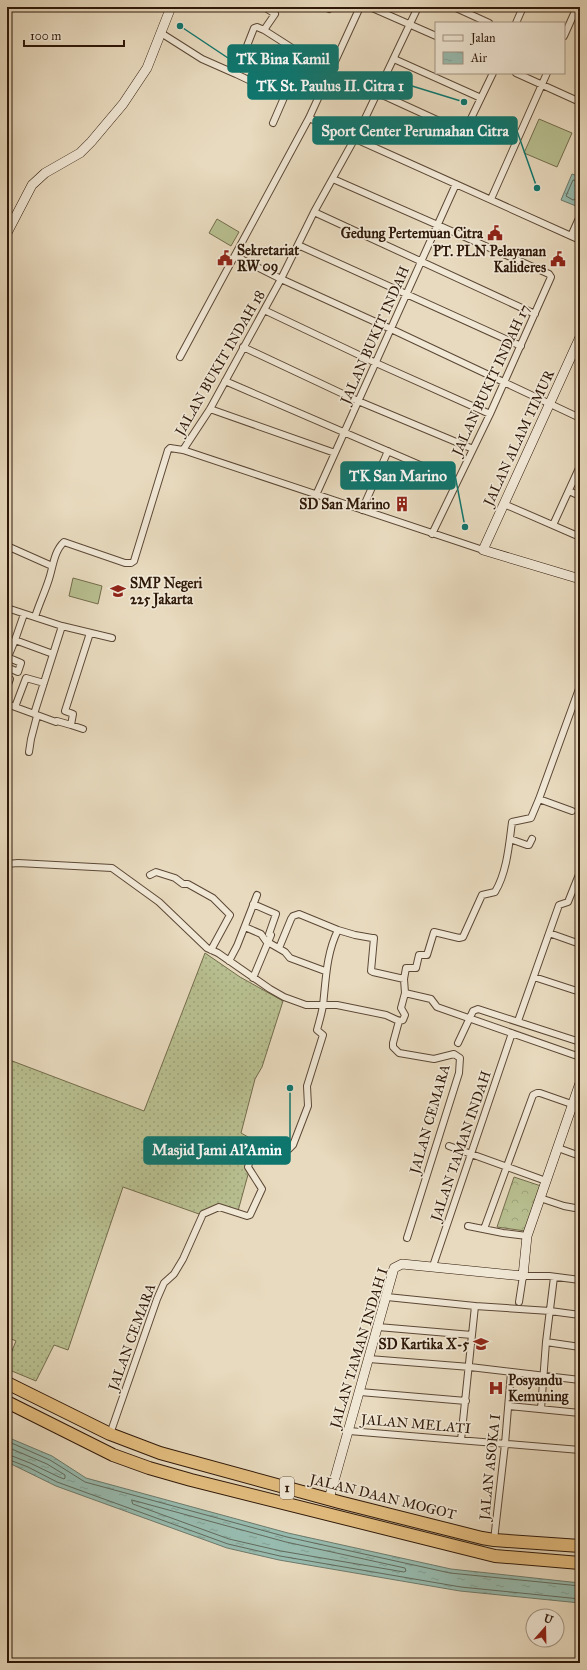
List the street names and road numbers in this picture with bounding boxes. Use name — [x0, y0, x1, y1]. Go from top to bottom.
street label: JALAN BUKIT INDAH — [336, 263, 414, 409]
street label: JALAN BUKIT INDAH 18 — [170, 287, 269, 441]
street label: JALAN BUKIT INDAH 17 — [448, 302, 534, 461]
street label: JALAN ALAM TIMUR — [479, 366, 559, 511]
street label: JALAN CEMARA — [406, 1062, 455, 1178]
street label: JALAN TAMAN INDAH — [427, 1069, 496, 1226]
street label: JALAN TAMAN INDAH I — [326, 1266, 392, 1432]
street label: JALAN CEMARA — [104, 1281, 160, 1395]
street label: JALAN MELATI — [358, 1411, 471, 1438]
street label: JALAN ASOKA I — [476, 1413, 505, 1523]
street label: JALAN DAAN MOGOT — [306, 1470, 458, 1524]
road number: 1 — [280, 1477, 294, 1499]

